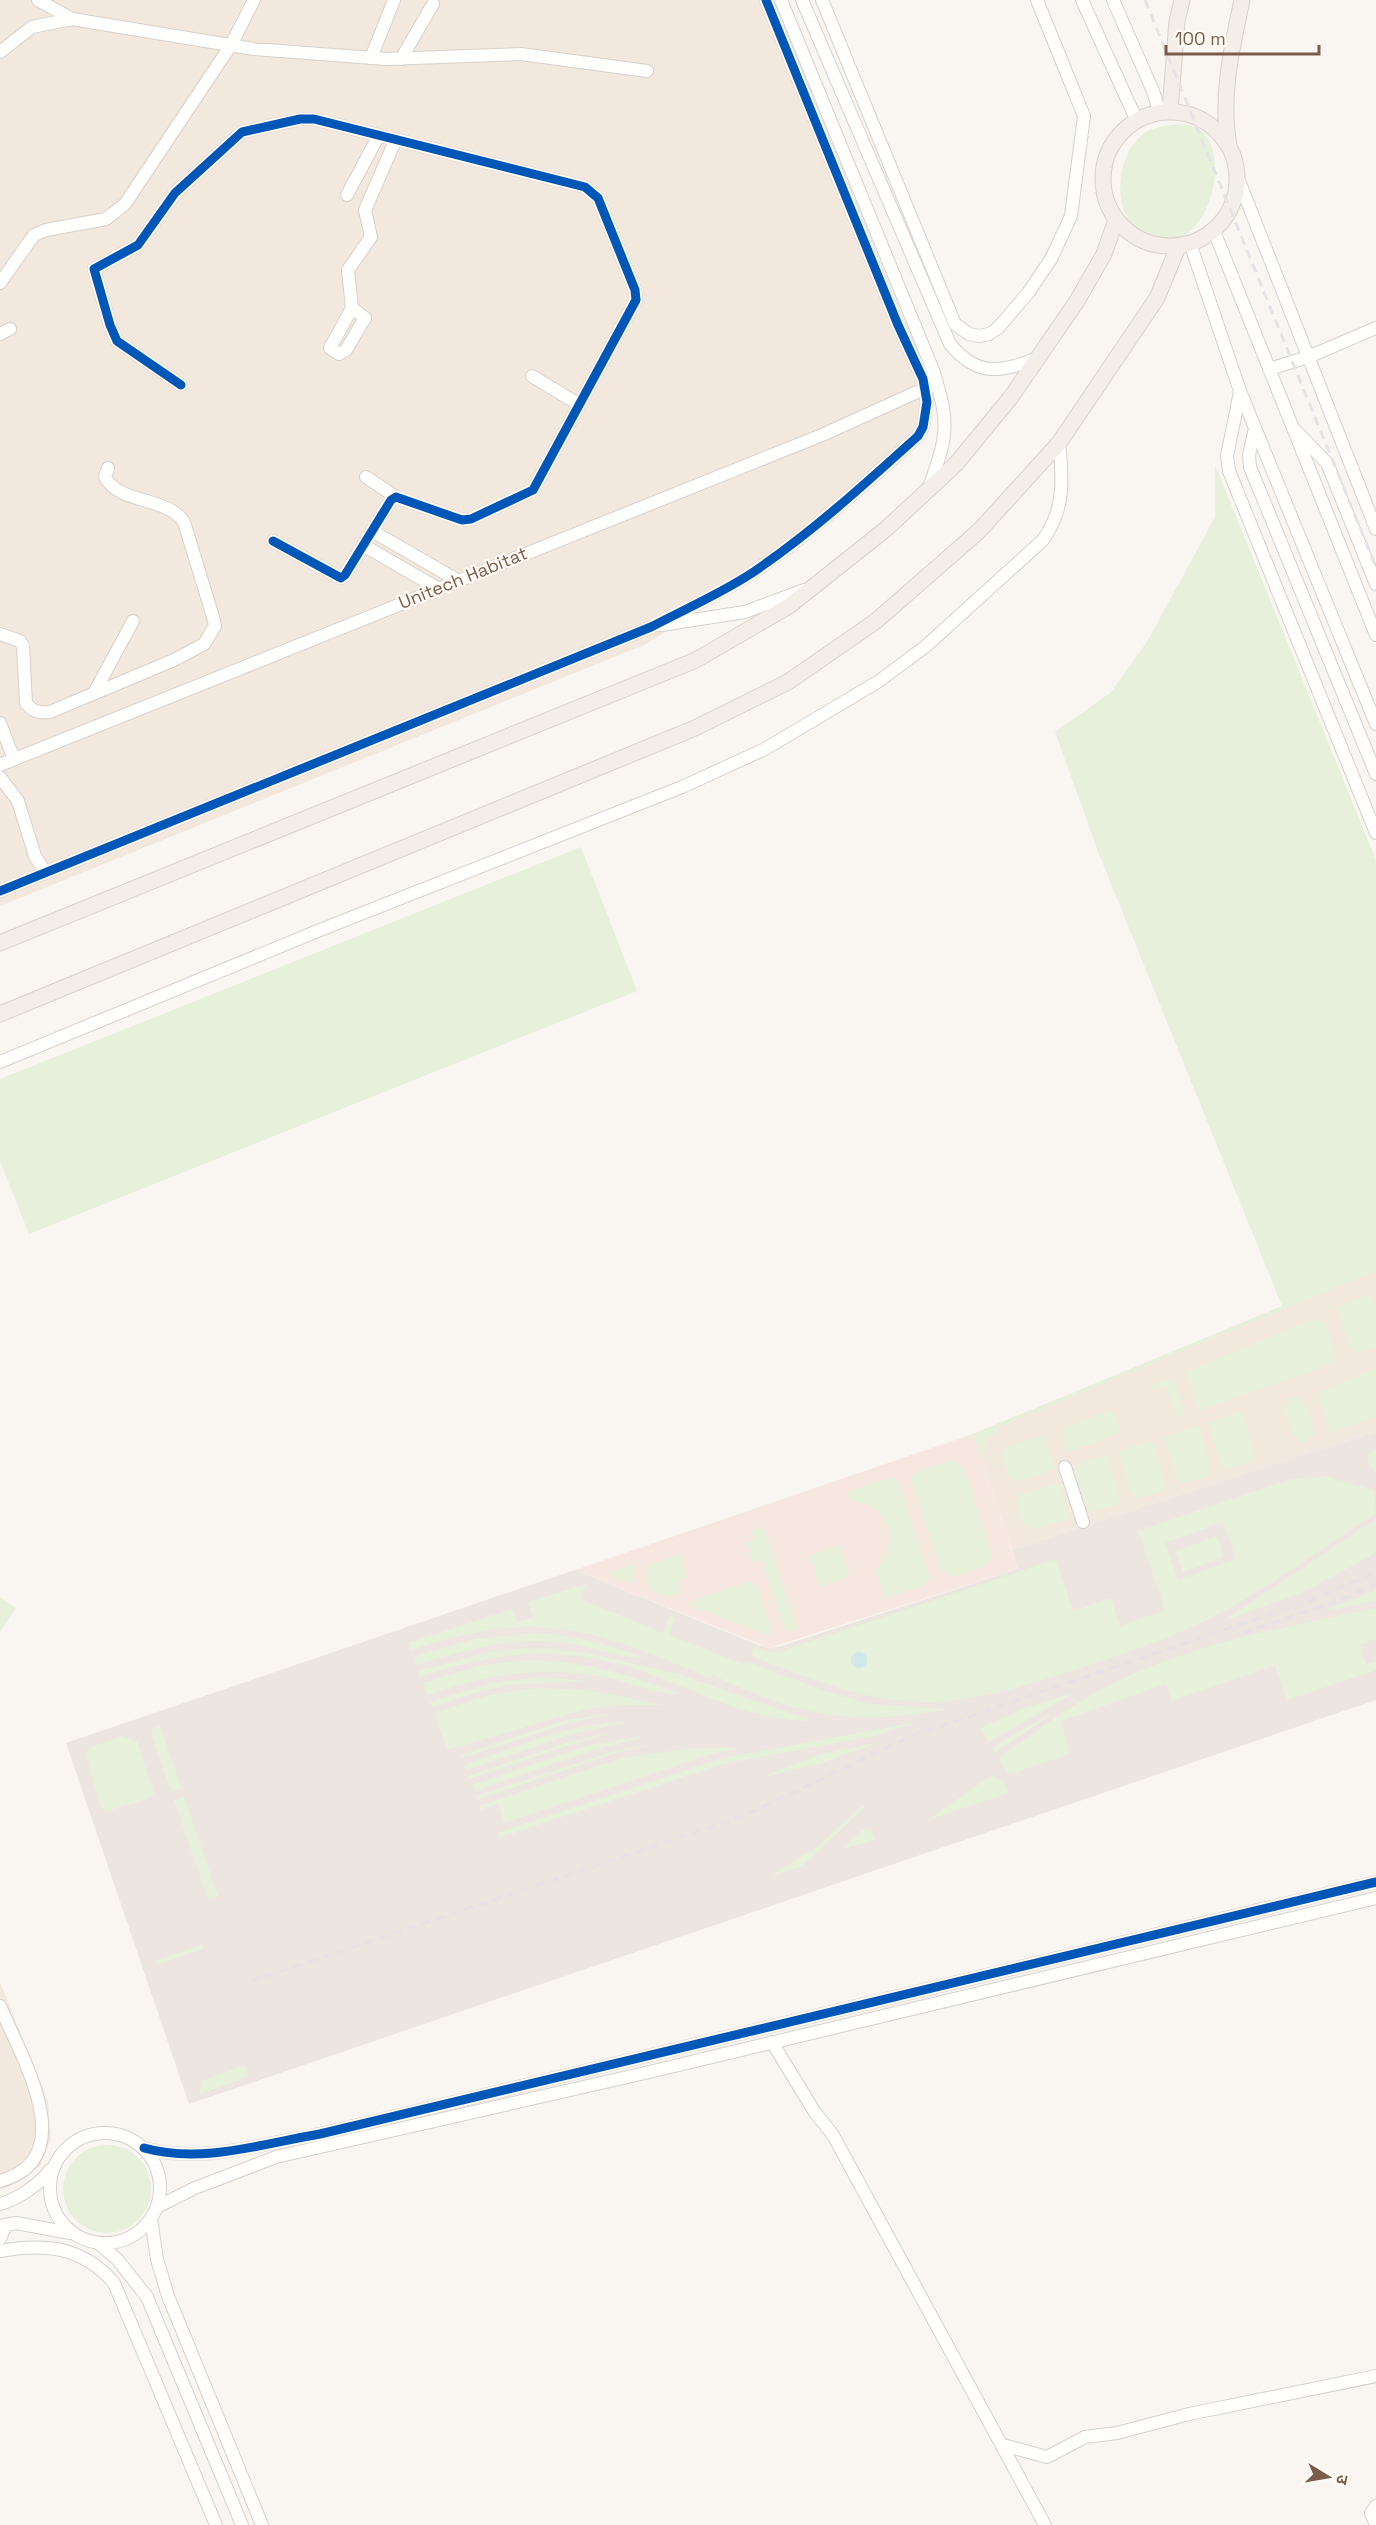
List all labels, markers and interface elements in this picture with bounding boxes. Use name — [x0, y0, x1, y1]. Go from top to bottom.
scale bar — [1166, 18, 1319, 56]
text: 100 m — [1175, 27, 1226, 50]
street label: Unitech Habitat — [395, 541, 531, 614]
north arrow — [1298, 2447, 1358, 2507]
text: उ — [1331, 2473, 1353, 2487]

